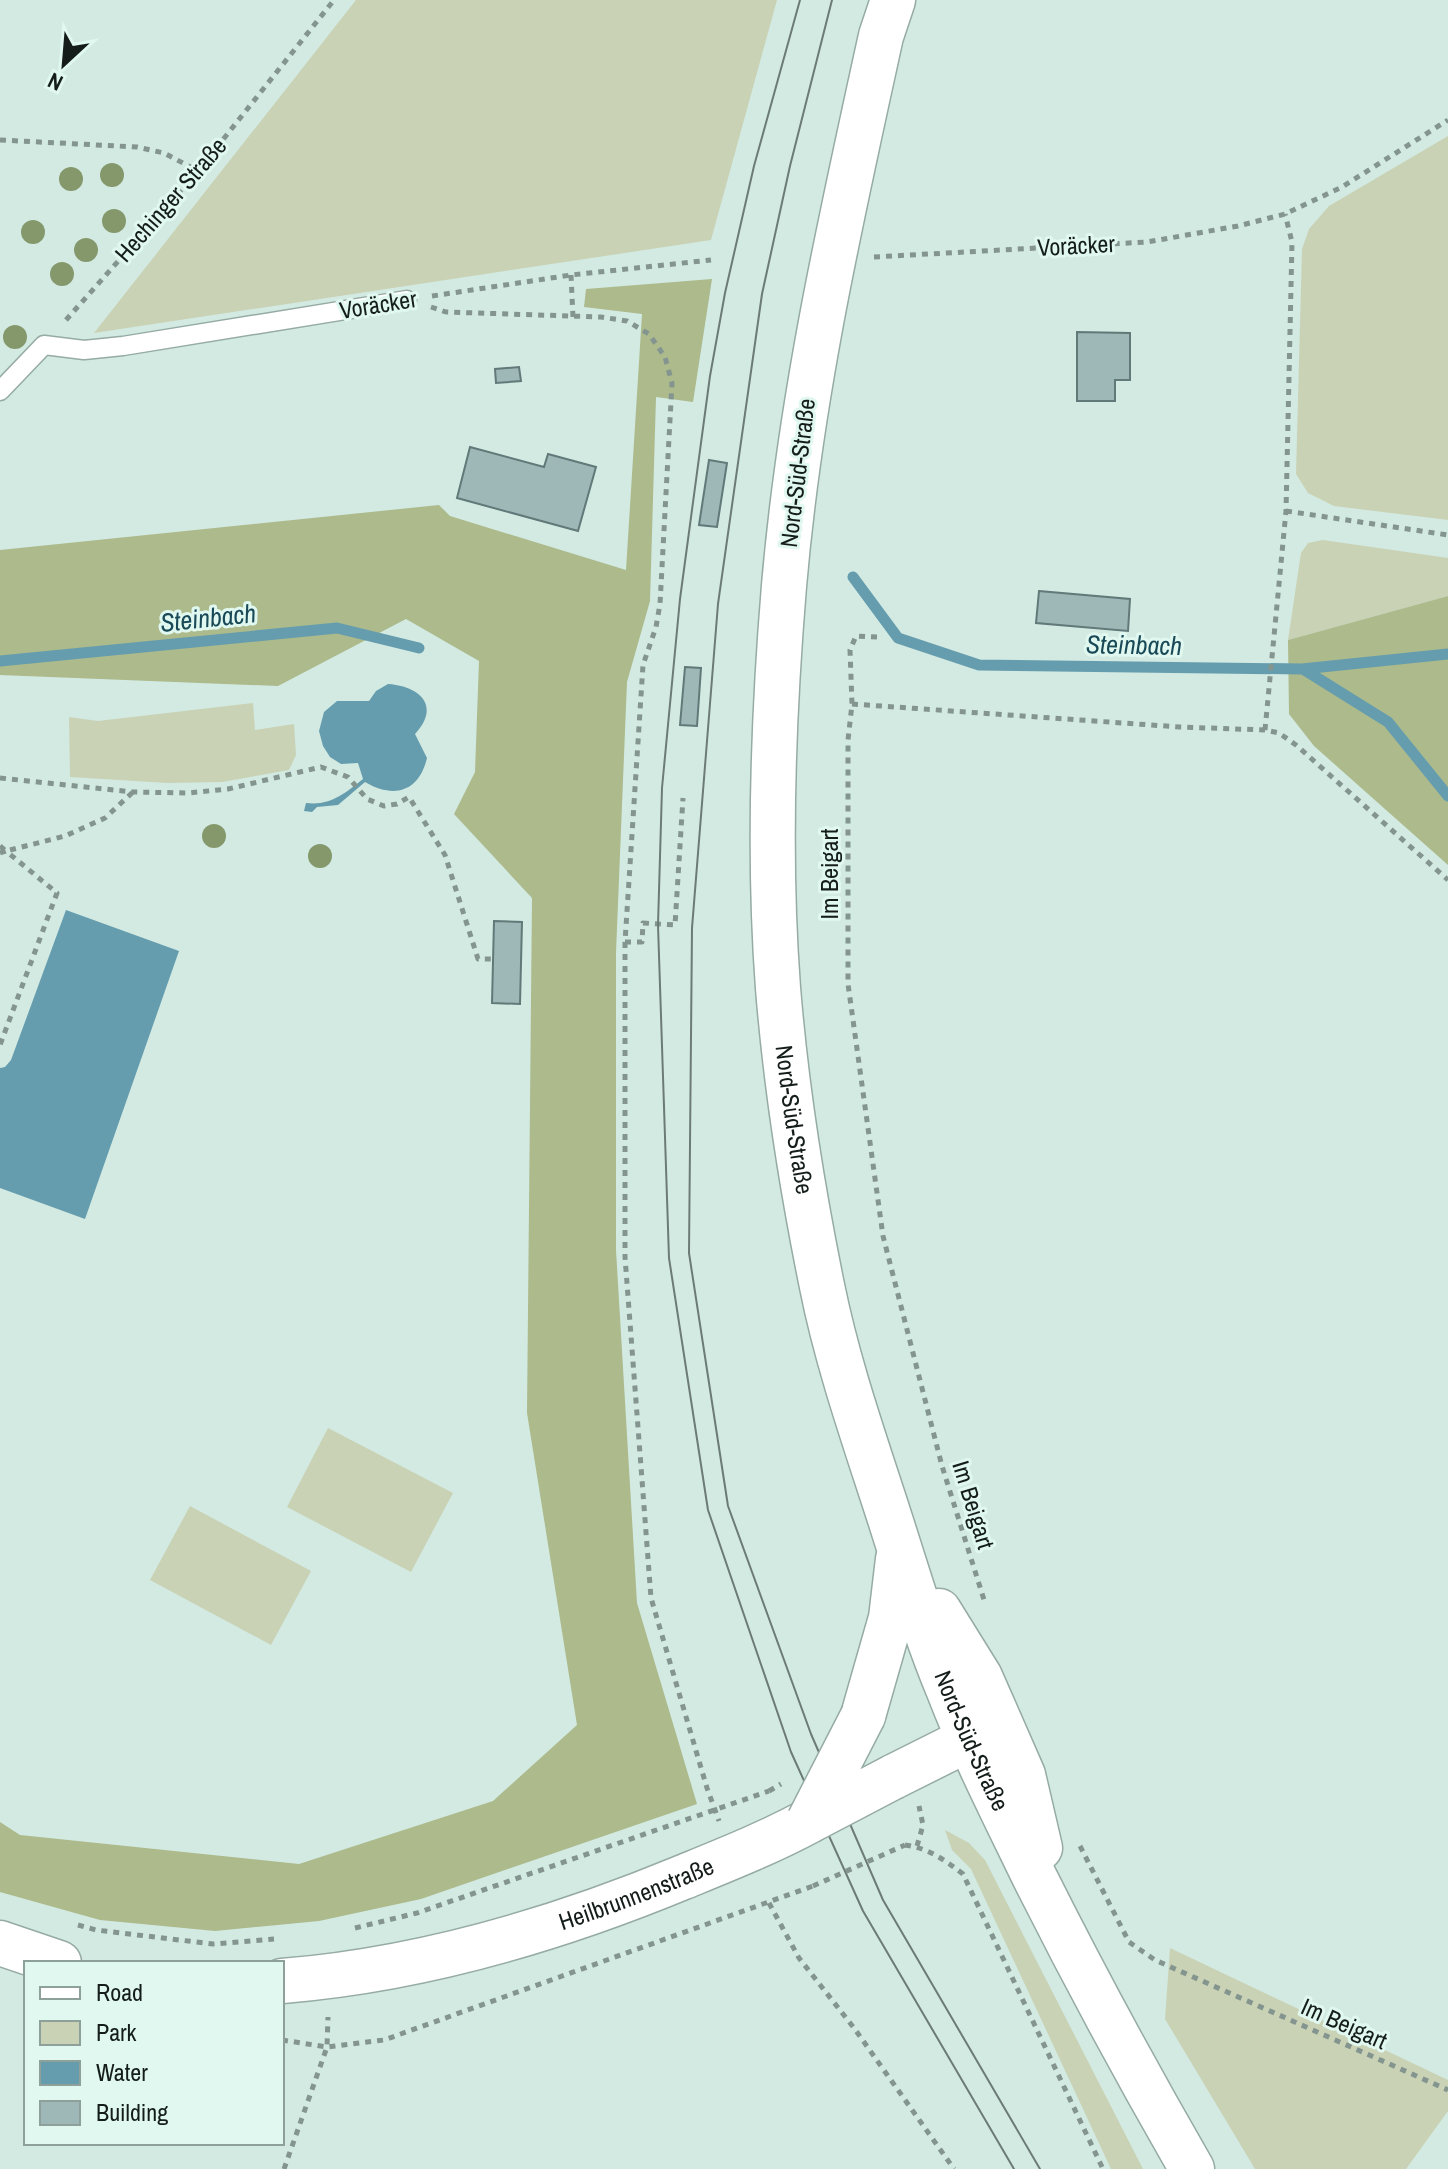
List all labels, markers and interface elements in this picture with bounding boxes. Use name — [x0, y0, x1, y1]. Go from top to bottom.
north arrow — [24, 24, 104, 104]
text: N — [43, 66, 68, 98]
street label: Hechinger Straße — [107, 130, 233, 268]
street label: Voräcker — [1036, 227, 1116, 263]
street label: Voräcker — [337, 282, 419, 326]
street label: Nord-Süd-Straße — [772, 397, 822, 549]
water label: Steinbach — [158, 595, 258, 640]
water label: Steinbach — [1086, 626, 1182, 663]
street label: Im Beigart — [813, 828, 845, 919]
street label: Nord-Süd-Straße — [769, 1043, 821, 1196]
street label: Im Beigart — [945, 1457, 1003, 1553]
street label: Nord-Süd-Straße — [927, 1666, 1017, 1816]
street label: Heilbrunnenstraße — [554, 1849, 718, 1937]
legend — [24, 1961, 284, 2145]
text: Road — [96, 1976, 143, 2008]
street label: Im Beigart — [1296, 1990, 1393, 2056]
text: Park — [96, 2016, 137, 2048]
text: Water — [96, 2056, 148, 2088]
text: Building — [96, 2096, 168, 2128]

